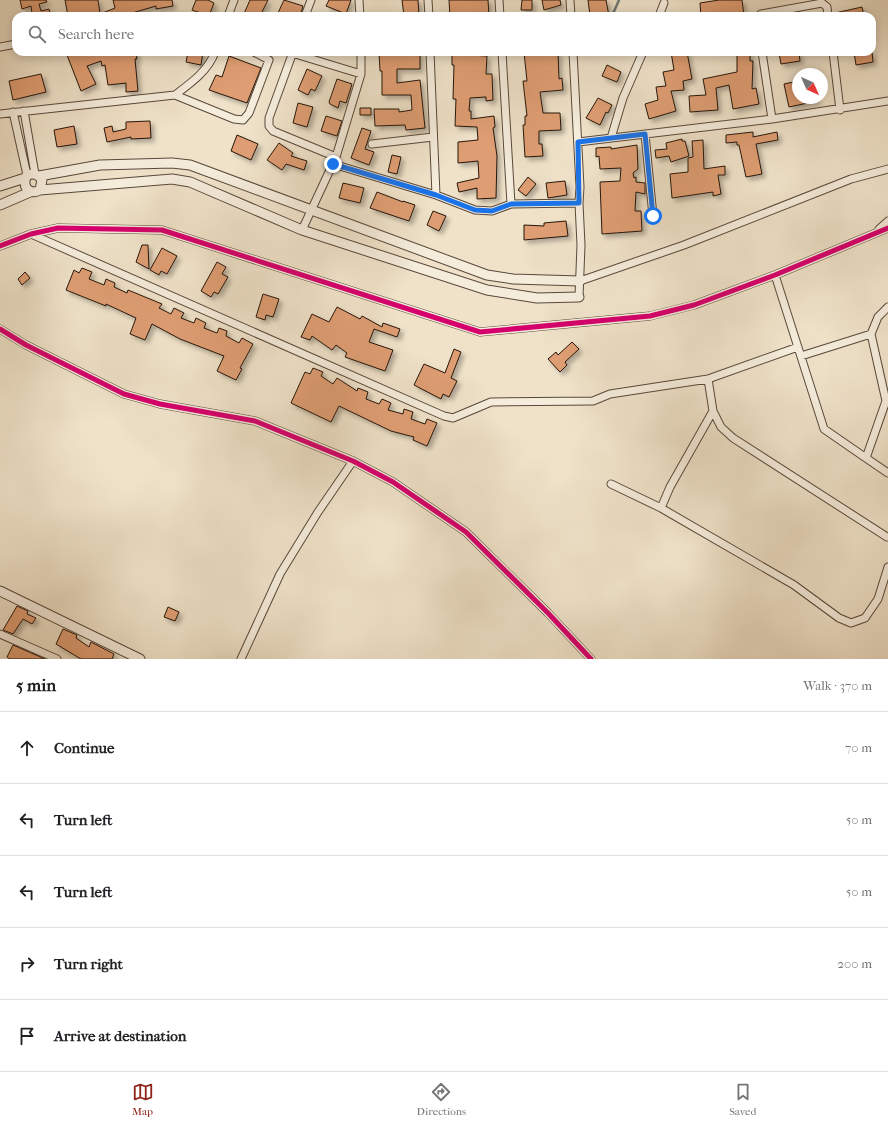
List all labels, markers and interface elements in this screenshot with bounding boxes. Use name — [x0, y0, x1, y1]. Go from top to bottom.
search box — [12, 12, 876, 56]
icon: search — [26, 23, 48, 45]
text: Search here — [58, 25, 134, 43]
north arrow — [792, 68, 828, 104]
route end — [324, 155, 342, 173]
route start — [644, 207, 662, 225]
text: 5 min — [16, 675, 56, 695]
text: Walk · 370 m — [803, 678, 872, 693]
icon: ahead — [16, 737, 38, 759]
text: Continue — [54, 739, 114, 757]
text: 70 m — [845, 740, 872, 755]
icon: left — [16, 809, 38, 831]
text: Turn left — [54, 811, 112, 829]
text: 50 m — [846, 812, 872, 827]
icon: left — [16, 881, 38, 903]
text: Turn left — [54, 883, 112, 901]
text: 50 m — [846, 884, 872, 899]
icon: right — [16, 953, 38, 975]
text: Turn right — [54, 955, 123, 973]
text: 200 m — [837, 956, 872, 971]
icon: arrive — [16, 1025, 38, 1047]
text: Arrive at destination — [54, 1027, 186, 1045]
tab: Map — [132, 1081, 154, 1118]
tab: Directions — [417, 1081, 466, 1118]
tab: Saved — [729, 1081, 756, 1118]

